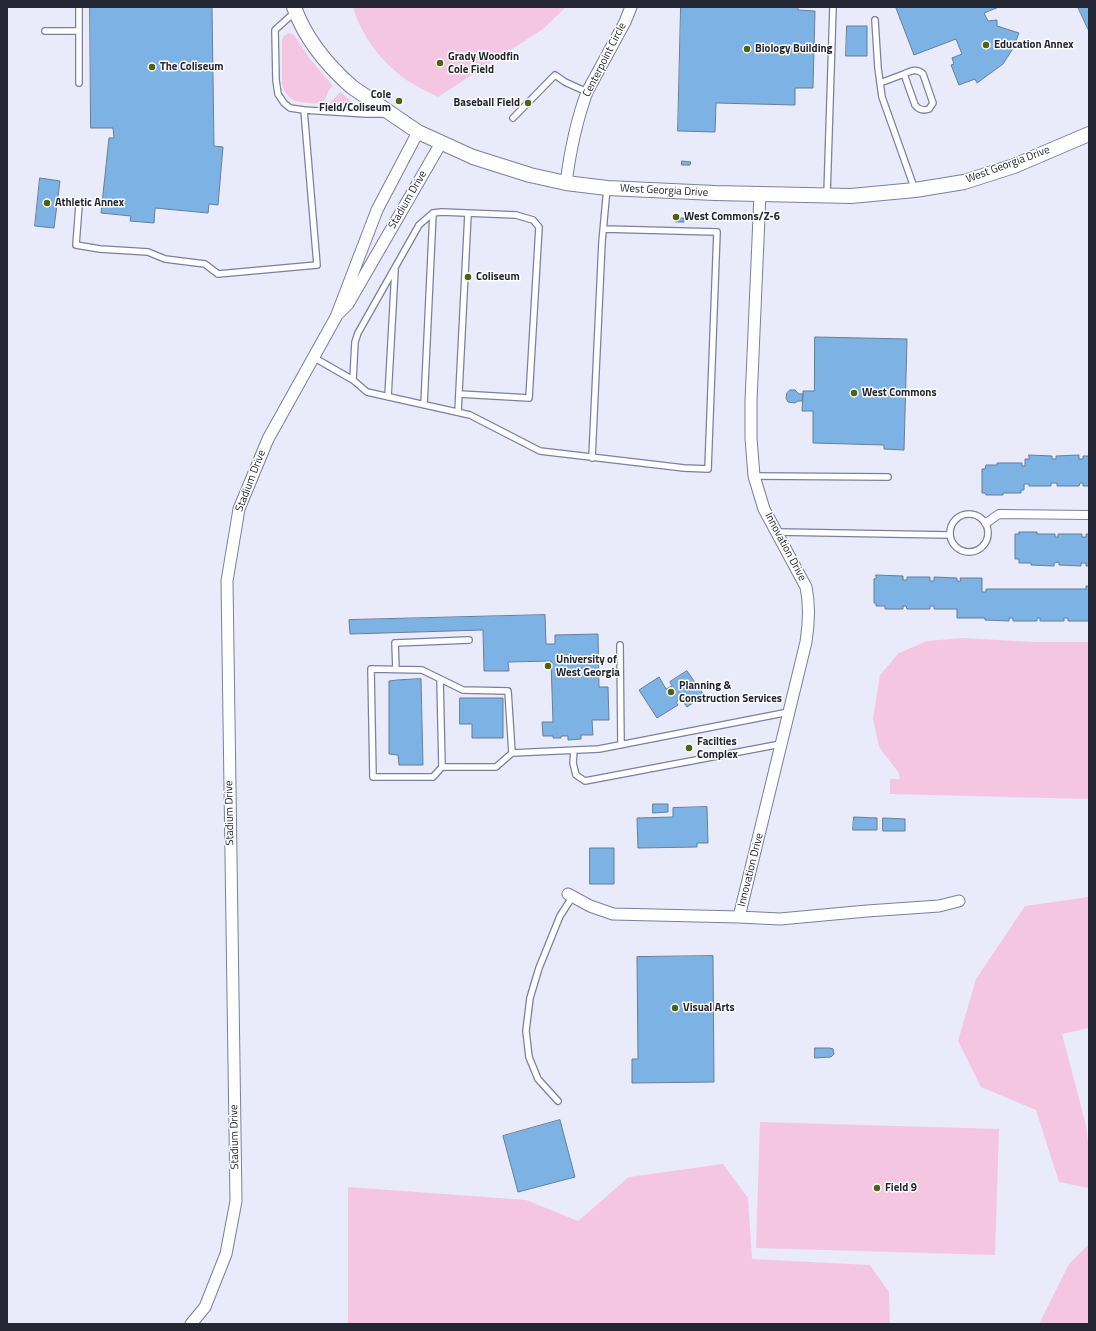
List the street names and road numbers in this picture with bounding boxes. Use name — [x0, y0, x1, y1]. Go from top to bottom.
street label: Centerpoint Circle — [581, 21, 629, 99]
street label: West Georgia Drive — [964, 144, 1052, 186]
street label: Stadium Drive — [386, 169, 430, 231]
street label: West Georgia Drive — [620, 182, 708, 200]
street label: Stadium Drive — [233, 448, 269, 514]
street label: Innovation Drive — [761, 511, 809, 583]
street label: Stadium Drive — [223, 780, 237, 846]
street label: Innovation Drive — [735, 832, 767, 908]
street label: Stadium Drive — [228, 1104, 242, 1170]

